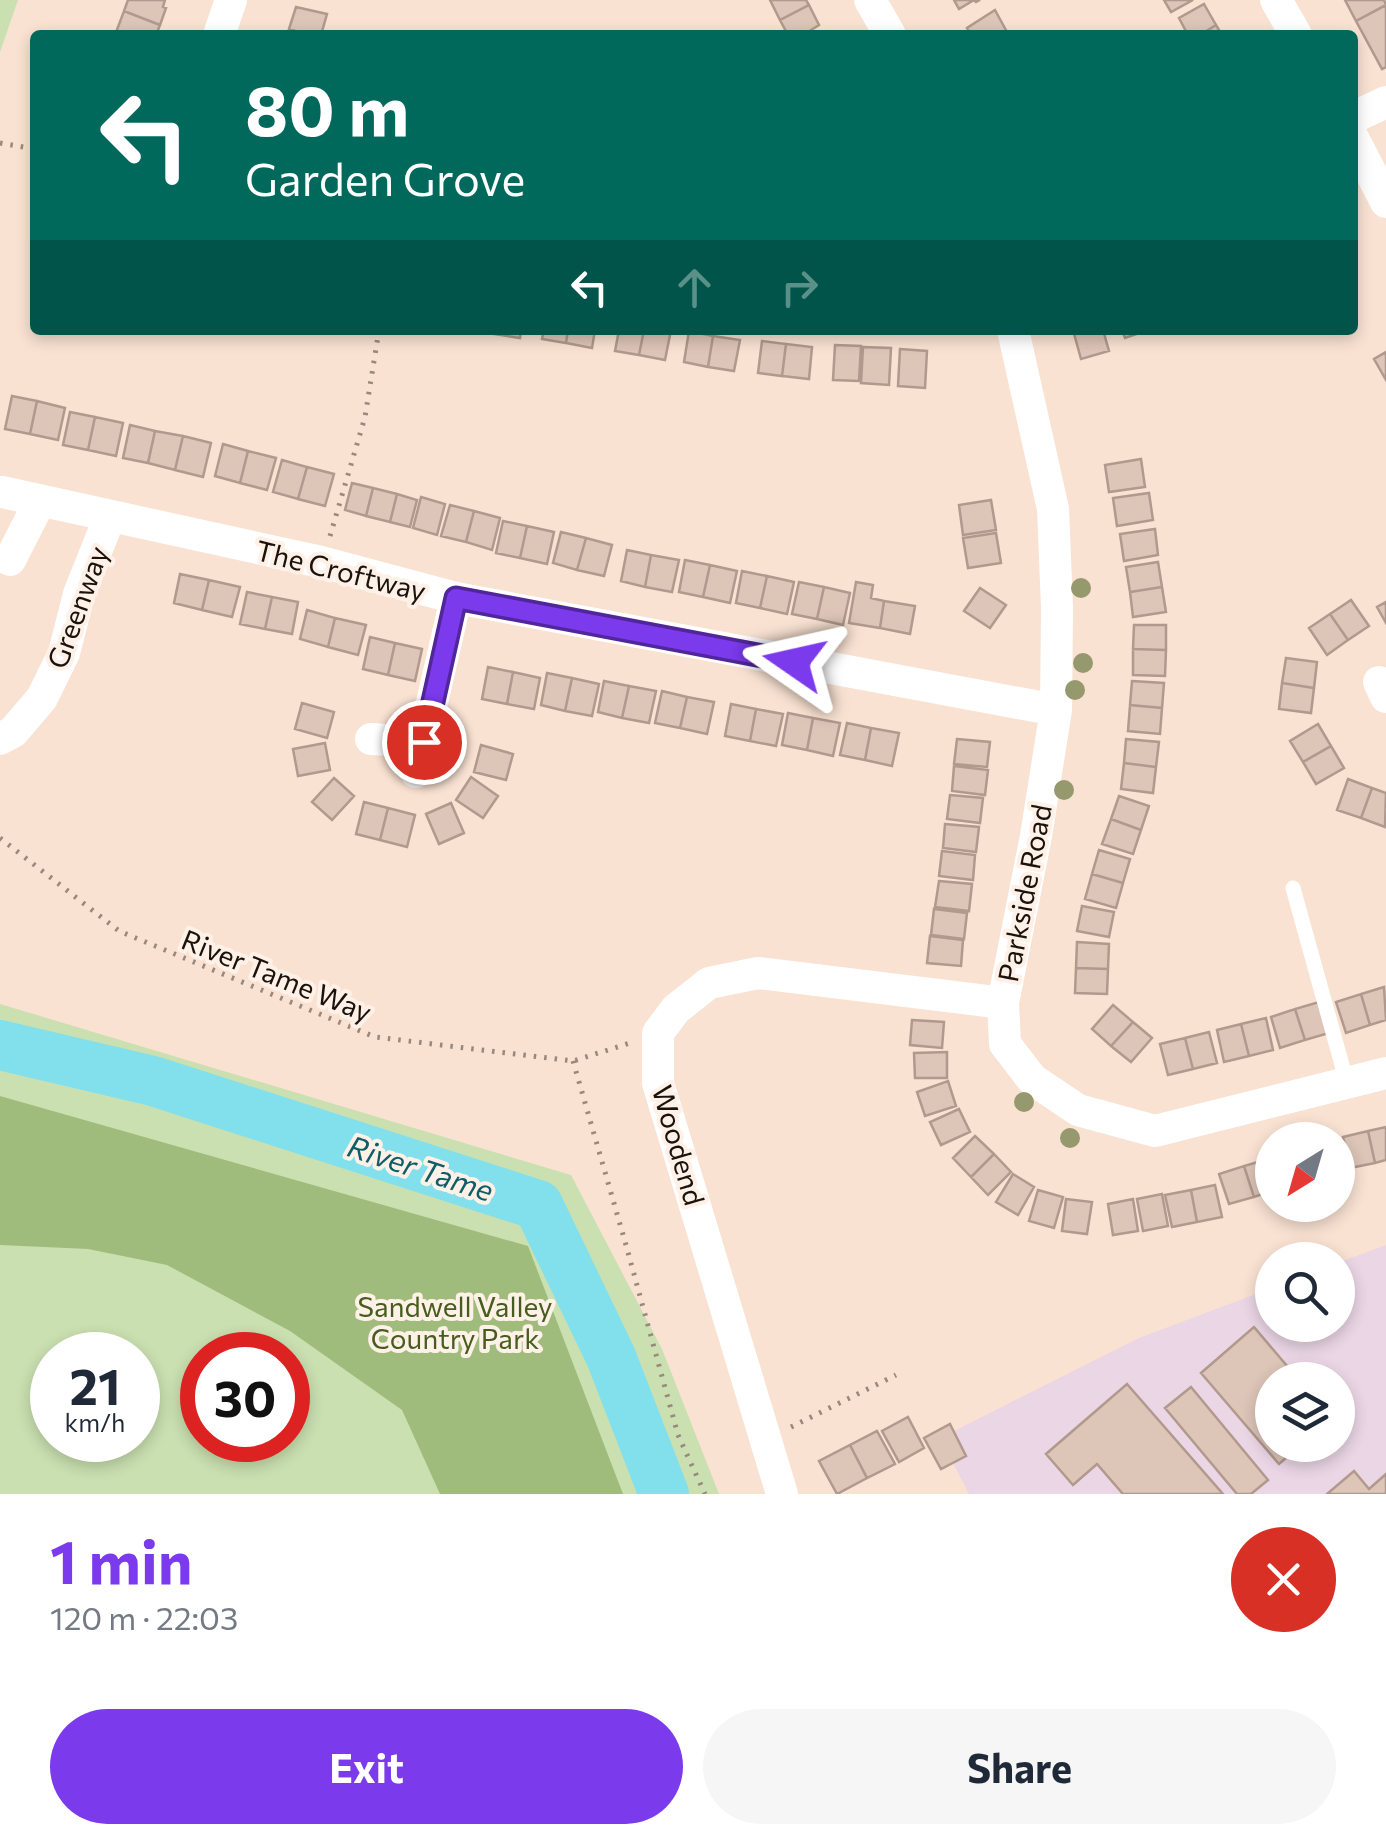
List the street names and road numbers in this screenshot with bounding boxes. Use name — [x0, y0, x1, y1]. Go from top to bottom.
street label: The Croftway — [252, 532, 430, 608]
street label: Greenway — [39, 541, 115, 673]
street label: Parkside Road — [990, 801, 1058, 985]
street label: River Tame Way — [177, 921, 377, 1029]
street label: Woodend — [646, 1081, 712, 1209]

